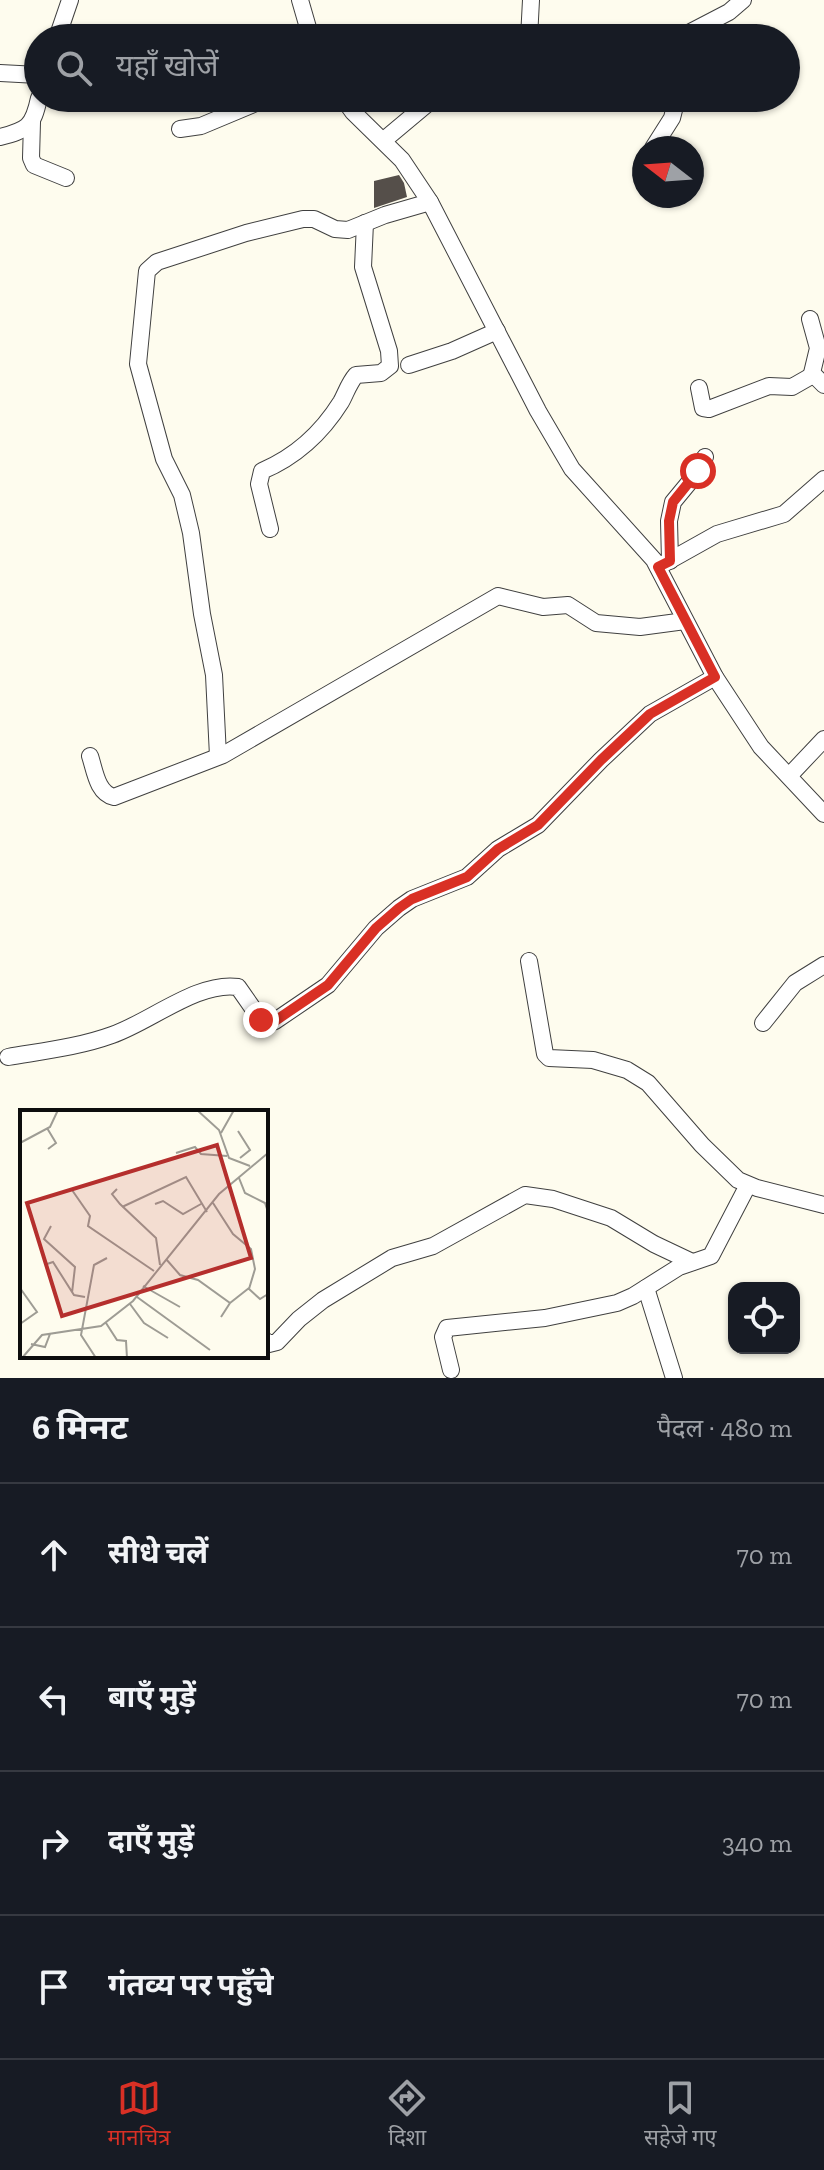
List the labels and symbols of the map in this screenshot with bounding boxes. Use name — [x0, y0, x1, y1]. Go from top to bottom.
north arrow — [632, 136, 704, 208]
route start — [680, 453, 716, 489]
route end — [243, 1002, 279, 1038]
inset map — [20, 1110, 268, 1358]

